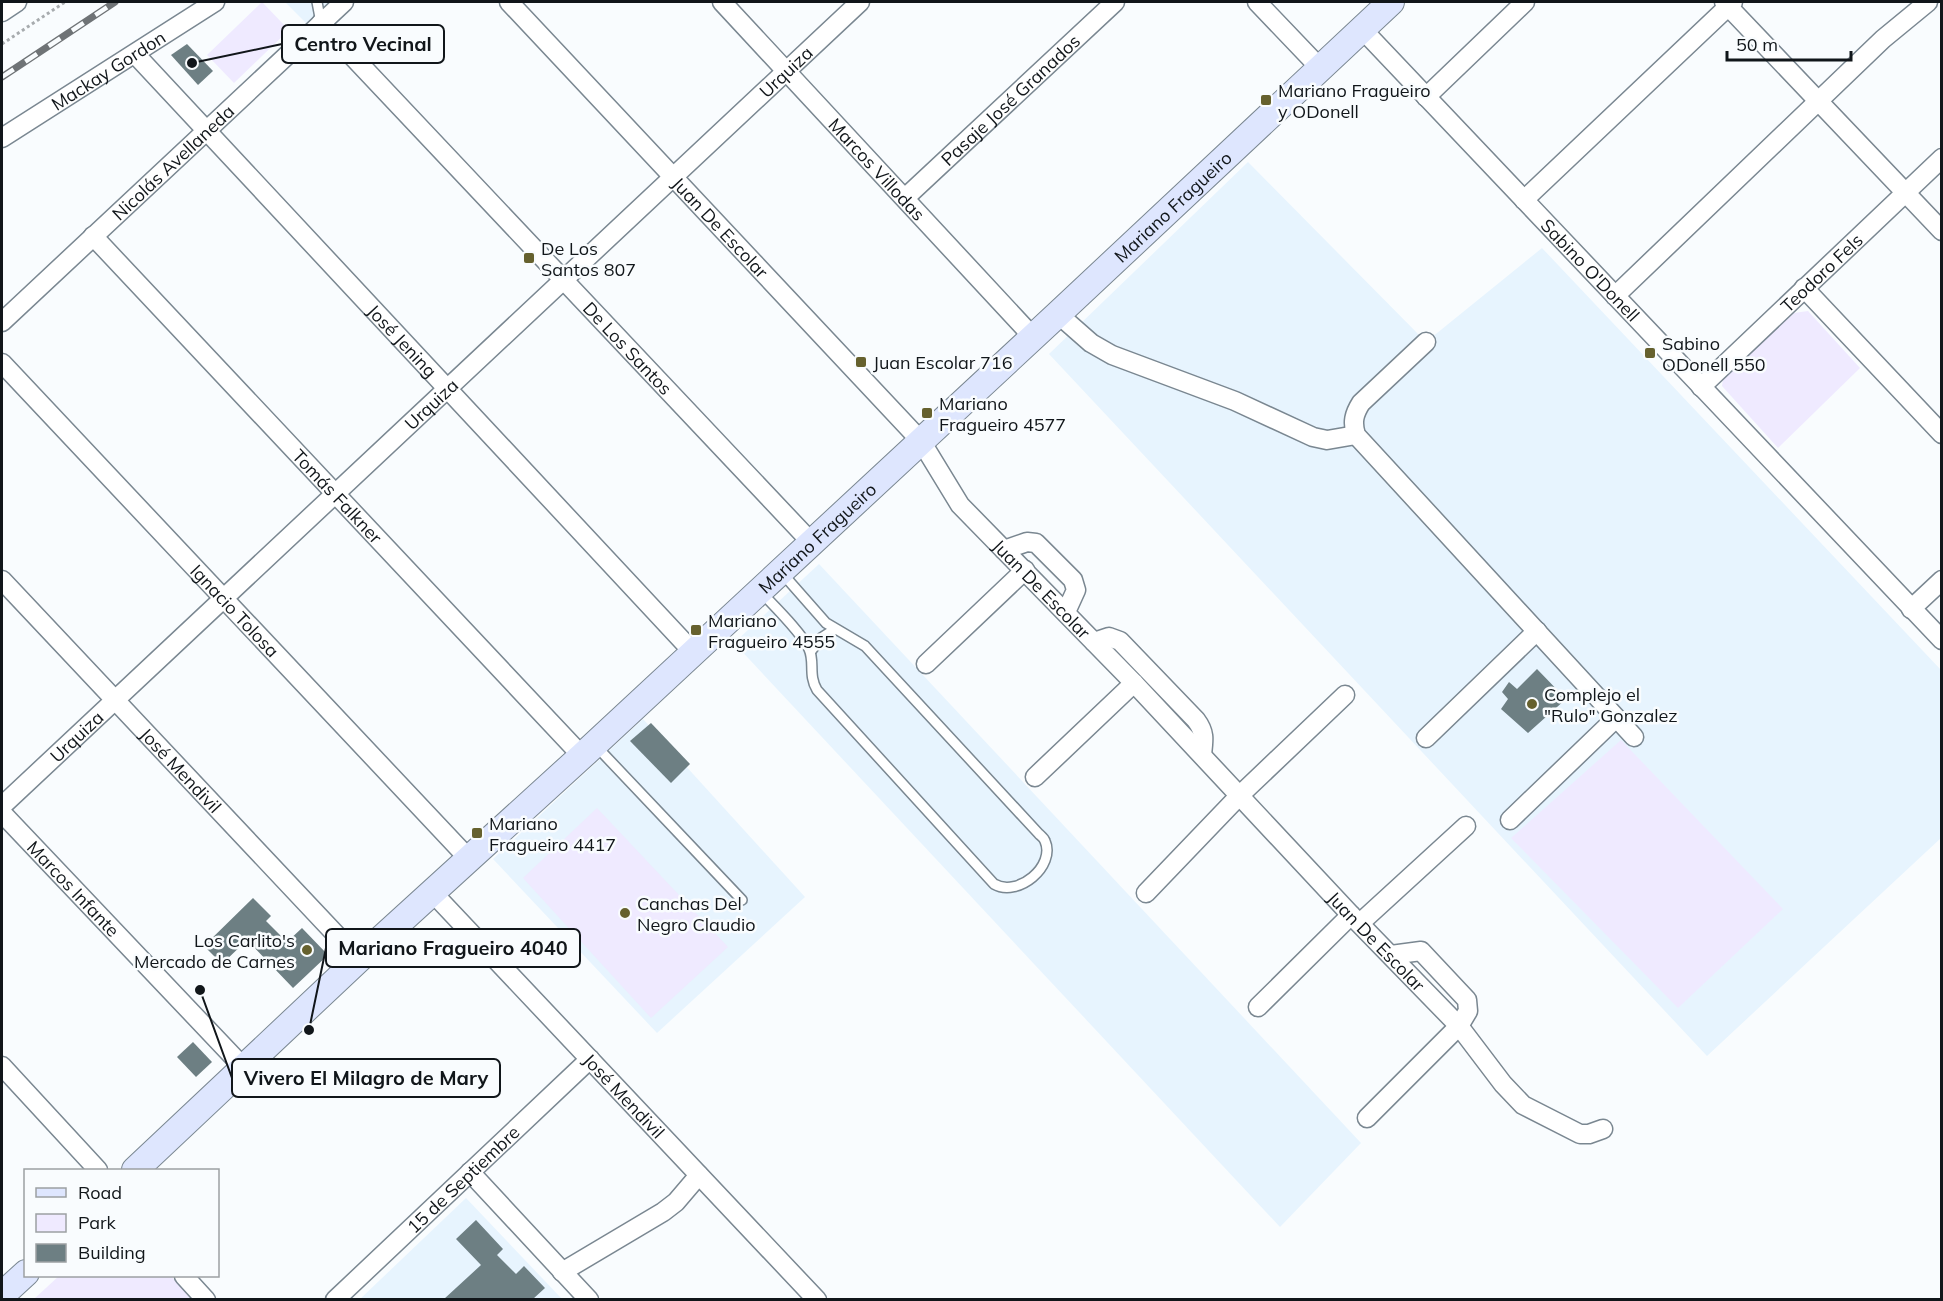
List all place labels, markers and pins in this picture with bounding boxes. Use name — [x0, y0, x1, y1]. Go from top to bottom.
callout: Centro Vecinal — [282, 25, 444, 63]
place label: Mariano Fragueiro y ODonell — [1278, 79, 1431, 123]
marker: Mariano Fragueiro y ODonell — [1259, 93, 1273, 107]
place label: De Los Santos 807 — [541, 237, 636, 281]
marker: De Los Santos 807 — [522, 251, 536, 265]
place label: Sabino ODonell 550 — [1662, 332, 1766, 376]
marker: Sabino ODonell 550 — [1643, 346, 1657, 360]
place label: Juan Escolar 716 — [873, 351, 1012, 374]
marker: Juan Escolar 716 — [854, 355, 868, 369]
place label: Mariano Fragueiro 4577 — [939, 392, 1066, 436]
marker: Mariano Fragueiro 4577 — [920, 406, 934, 420]
place label: Mariano Fragueiro 4555 — [708, 609, 835, 653]
marker: Mariano Fragueiro 4555 — [689, 623, 703, 637]
place label: Complejo el "Rulo" Gonzalez — [1544, 683, 1678, 727]
marker: Complejo el "Rulo" Gonzalez — [1525, 697, 1539, 711]
place label: Mariano Fragueiro 4417 — [489, 812, 616, 856]
marker: Mariano Fragueiro 4417 — [470, 826, 484, 840]
place label: Canchas Del Negro Claudio — [637, 892, 756, 936]
marker: Canchas Del Negro Claudio — [618, 906, 632, 920]
place label: Los Carlito's Mercado de Carnes — [134, 929, 295, 973]
callout: Mariano Fragueiro 4040 — [326, 929, 580, 967]
marker: Los Carlito's Mercado de Carnes — [300, 943, 314, 957]
callout: Vivero El Milagro de Mary — [232, 1059, 500, 1097]

